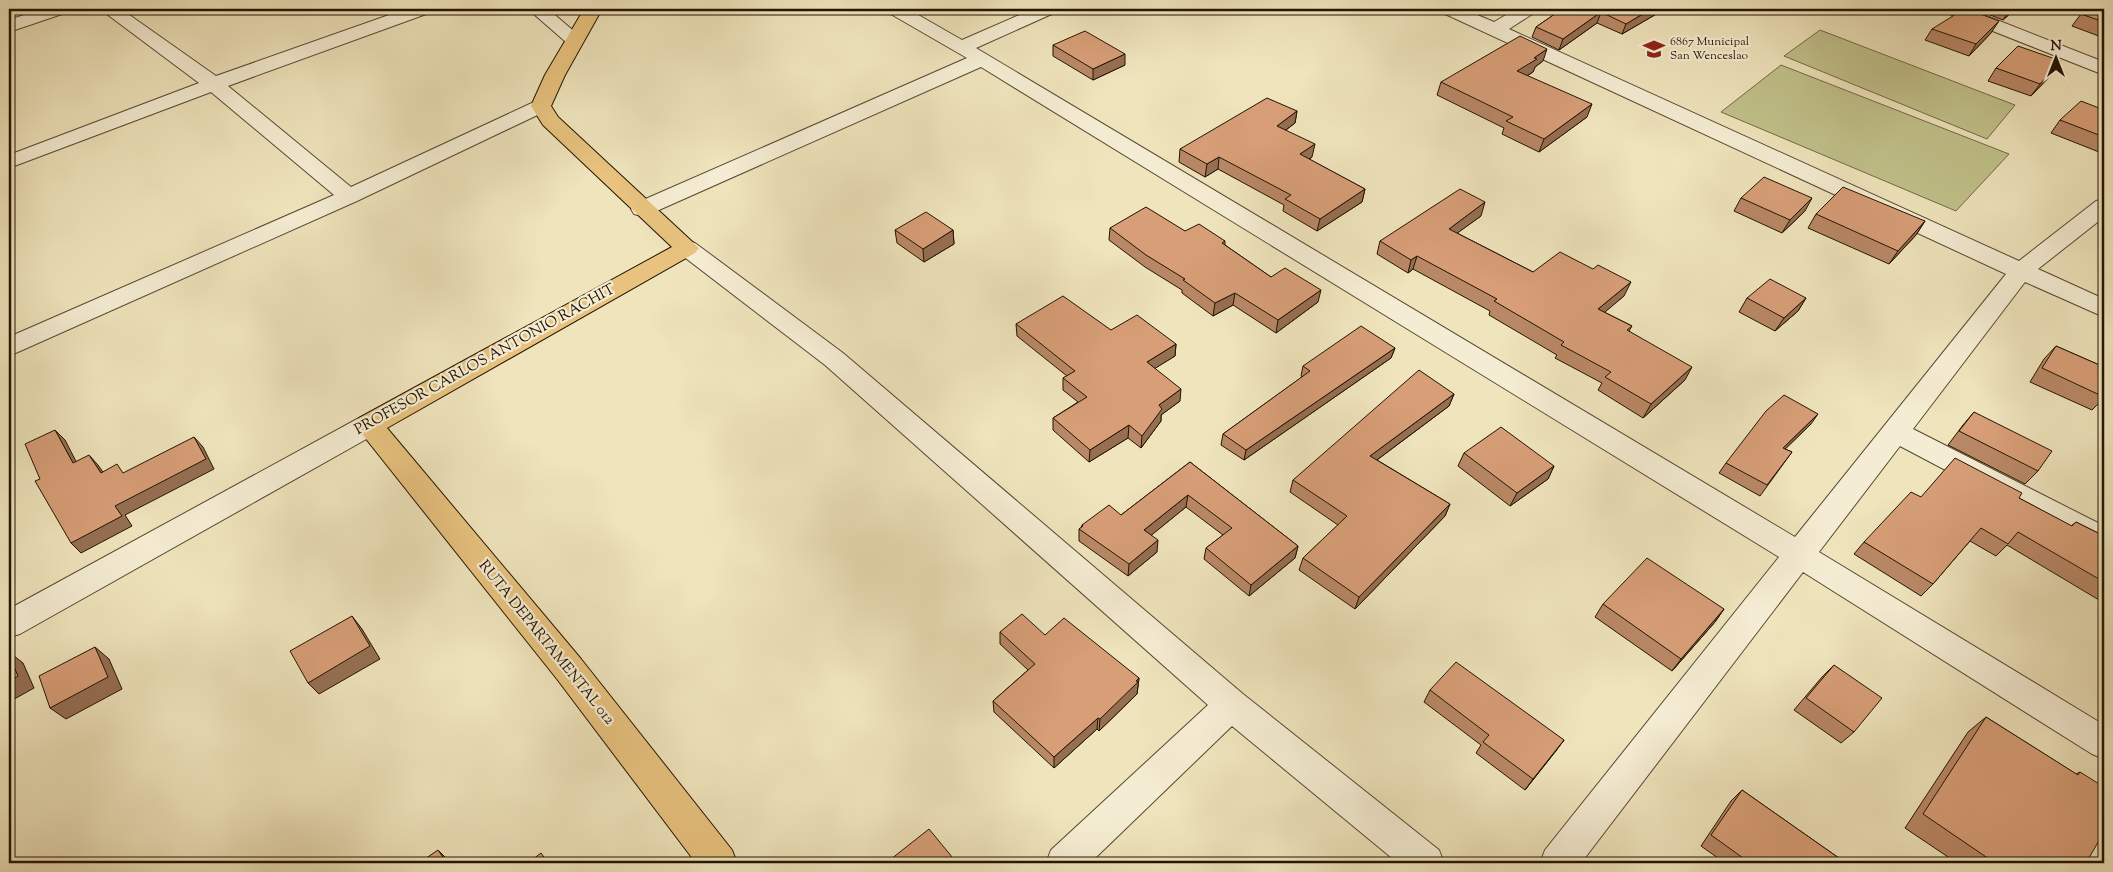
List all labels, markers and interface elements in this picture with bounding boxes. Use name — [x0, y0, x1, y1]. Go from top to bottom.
north arrow — [2030, 32, 2080, 82]
place label: 6867 Municipal San Wenceslao — [1670, 33, 1750, 65]
school or university icon: 6867 Municipal San Wenceslao — [1641, 36, 1667, 62]
text: N — [2050, 37, 2062, 57]
street label: PROFESOR CARLOS ANTONIO RACHIT — [351, 279, 619, 441]
street label: RUTA DEPARTAMENTAL 012 — [473, 556, 619, 730]

